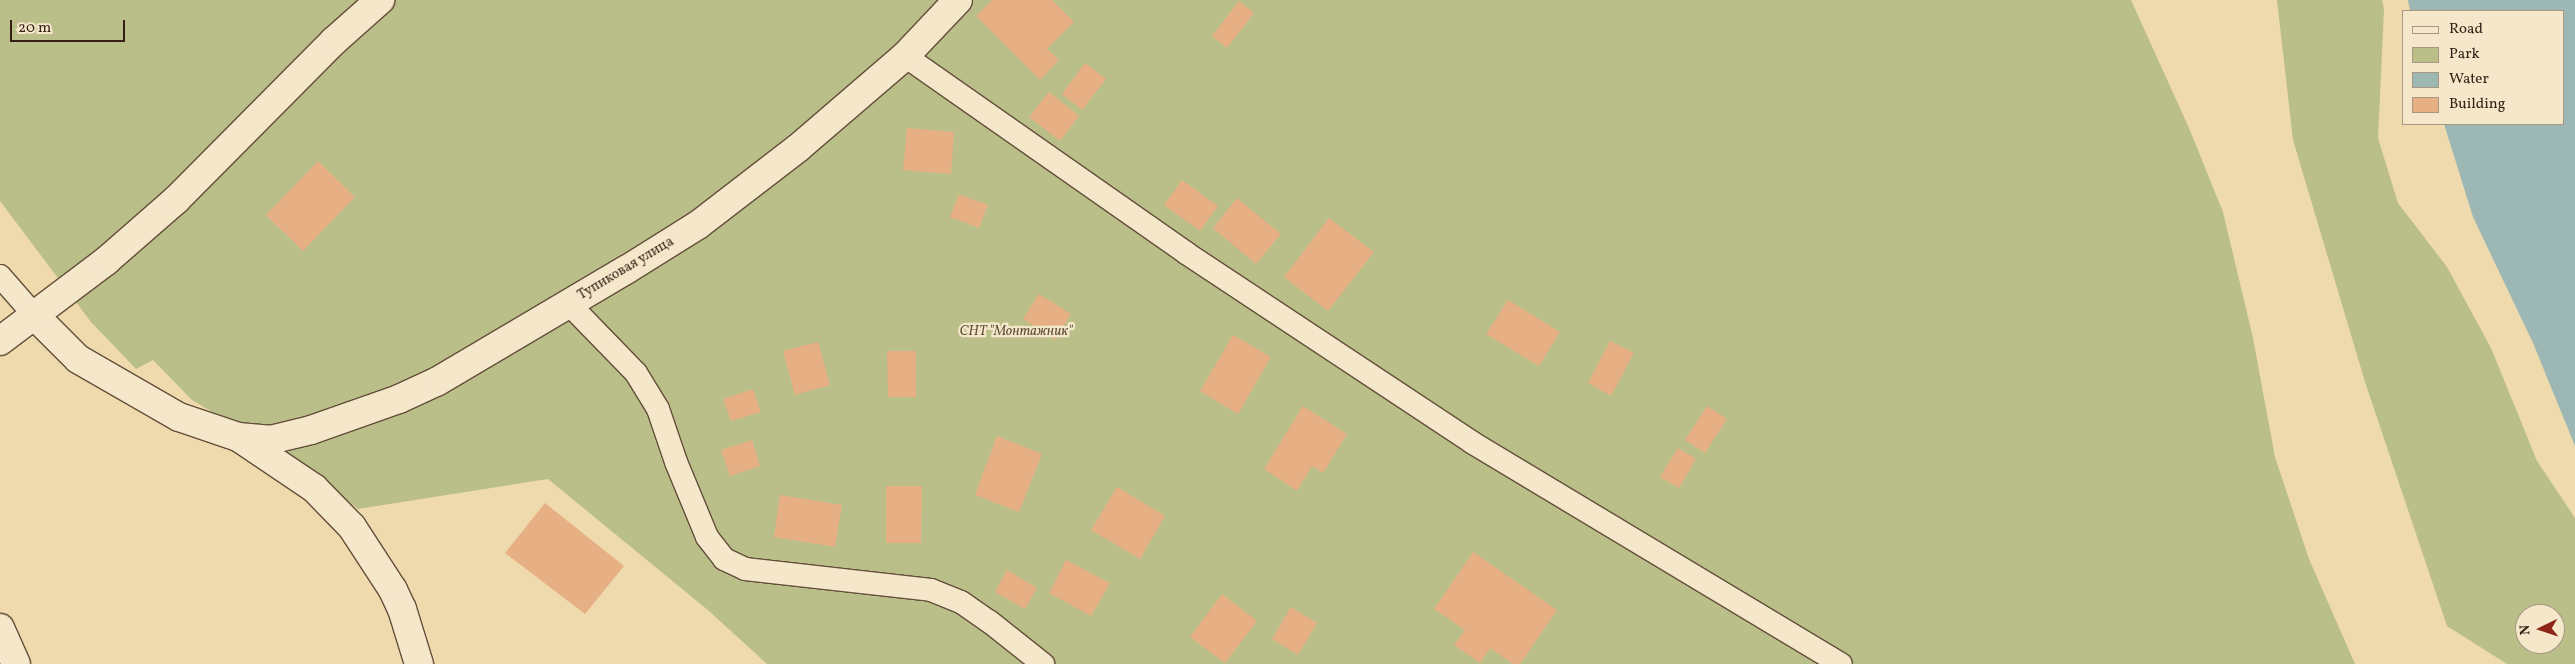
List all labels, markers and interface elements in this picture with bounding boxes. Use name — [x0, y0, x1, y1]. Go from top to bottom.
scale bar — [12, 10, 128, 42]
legend — [2402, 10, 2565, 125]
text: 20 m — [18, 18, 51, 39]
text: Road — [2449, 19, 2483, 40]
text: Park — [2449, 44, 2480, 65]
text: Water — [2449, 69, 2489, 90]
text: Building — [2449, 94, 2505, 115]
street label: Тупиковая улица — [575, 234, 677, 304]
park label: СНТ "Монтажник" — [959, 324, 1073, 340]
north arrow — [2515, 604, 2565, 654]
text: N — [2516, 624, 2535, 636]

